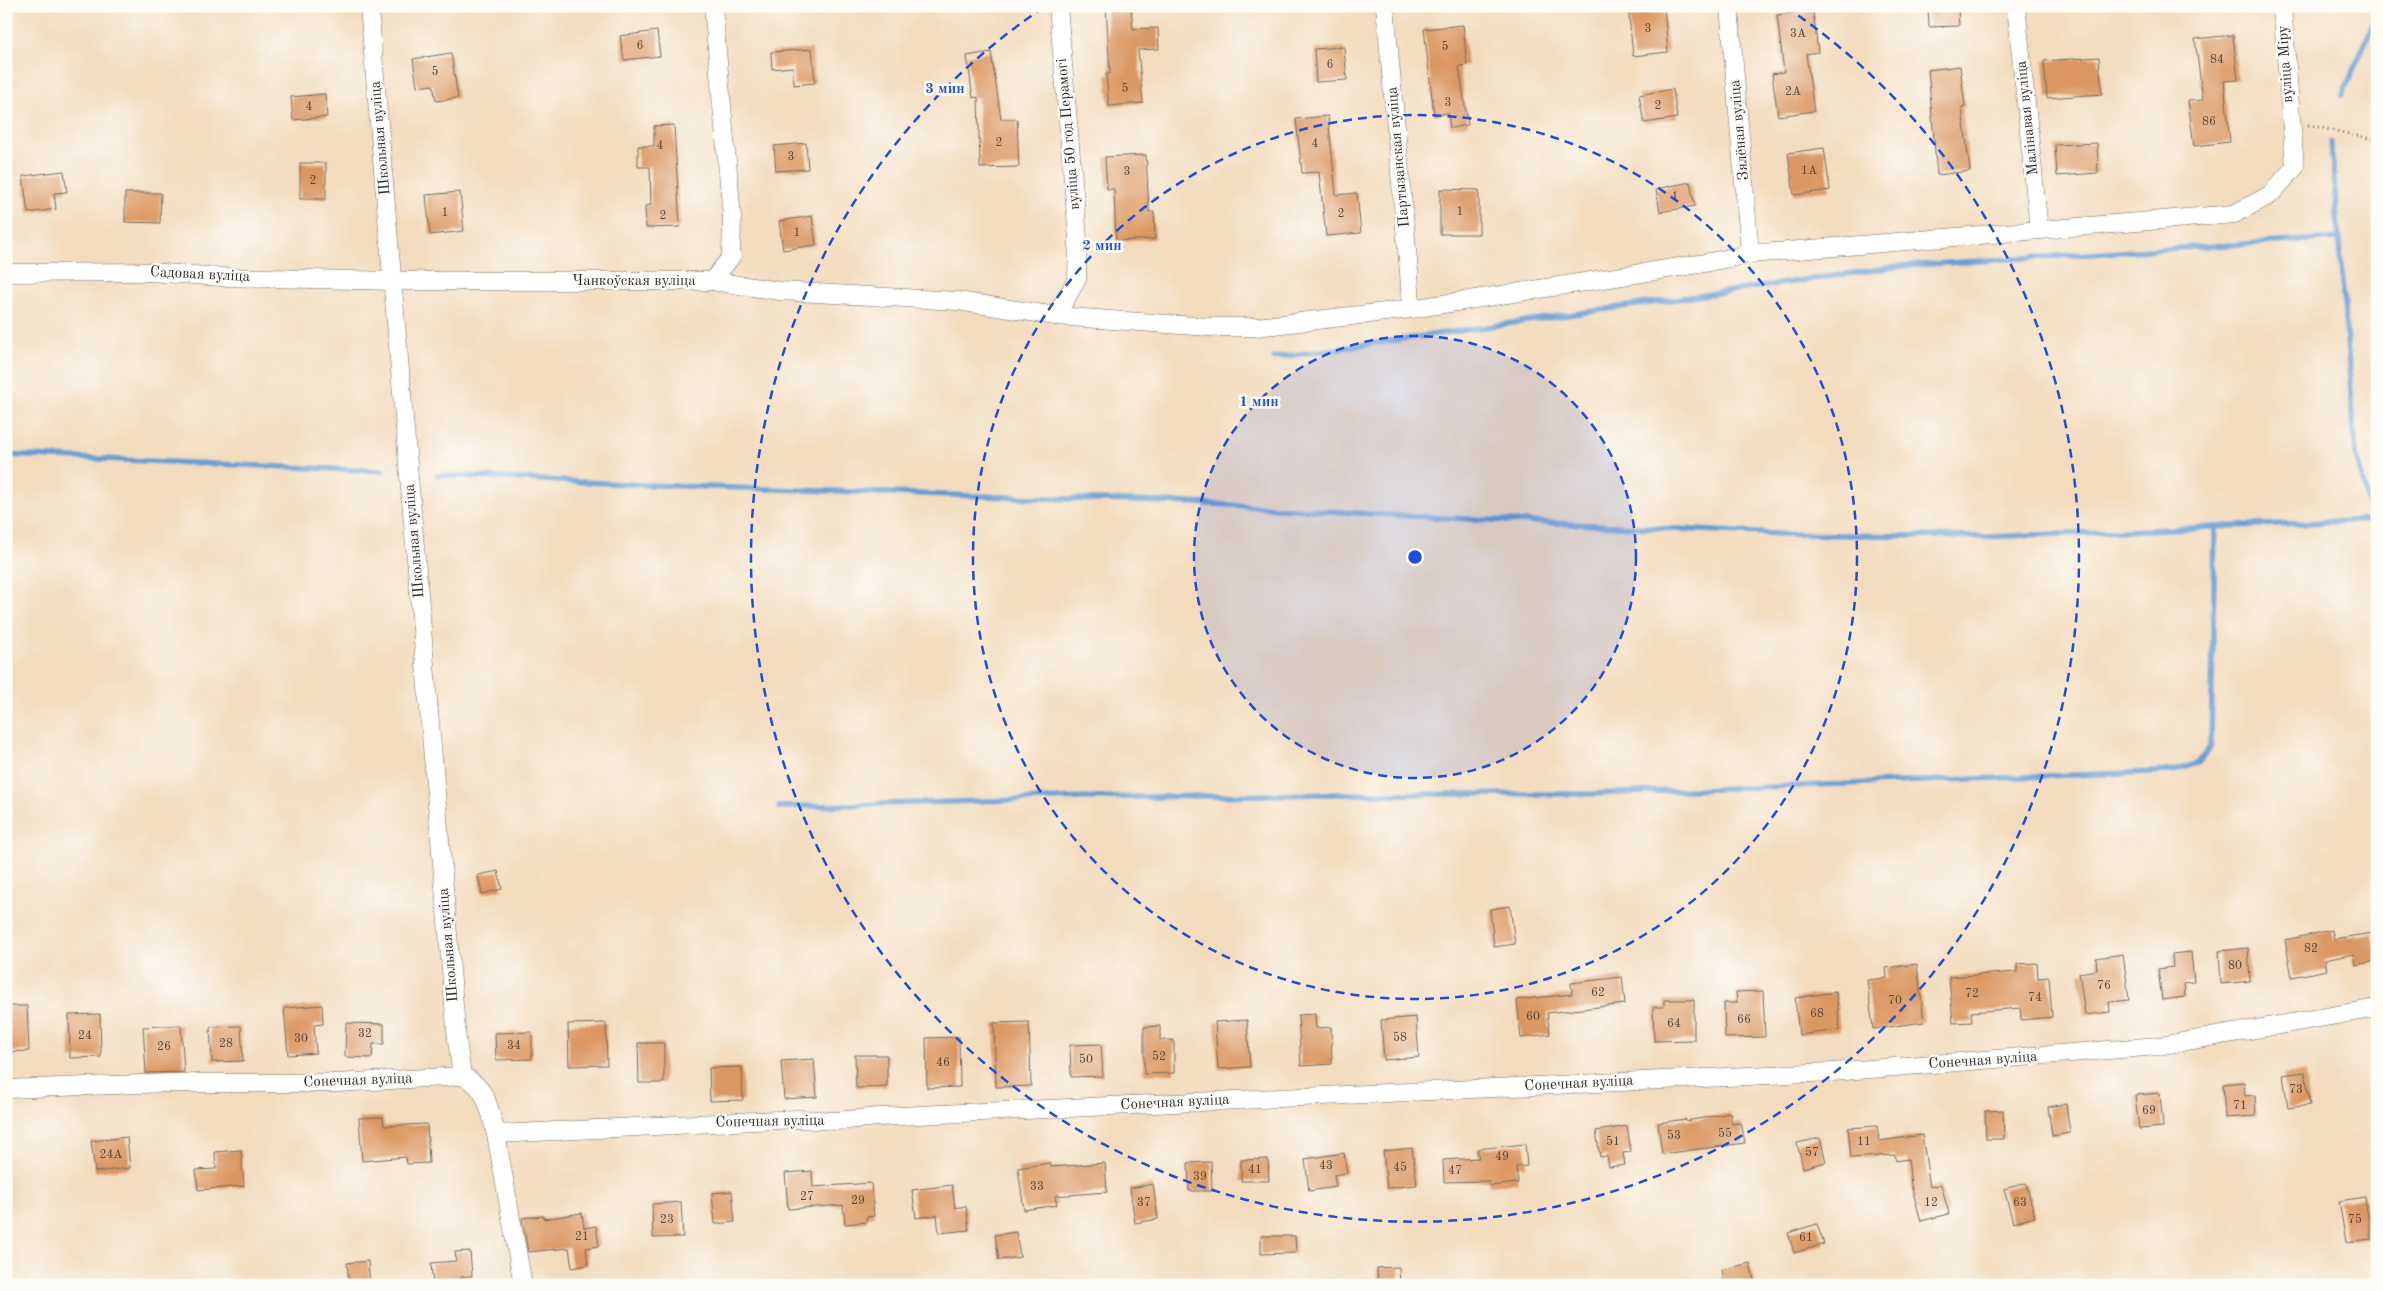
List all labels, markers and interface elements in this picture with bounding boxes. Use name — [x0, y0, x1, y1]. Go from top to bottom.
house number: 3 — [1645, 23, 1651, 35]
street label: вуліца Міру — [2276, 25, 2296, 103]
house number: 3А — [1790, 28, 1806, 40]
house number: 6 — [637, 40, 644, 52]
house number: 5 — [1442, 40, 1449, 53]
house number: 84 — [2210, 54, 2224, 66]
street label: вуліца 50 год Перамогі — [1055, 58, 1083, 210]
house number: 6 — [1327, 59, 1334, 71]
street label: Малінавая вуліца — [2014, 59, 2041, 176]
house number: 5 — [432, 65, 439, 78]
street label: Зялёная вуліца — [1728, 79, 1752, 181]
street label: Школьная вуліца — [368, 80, 393, 196]
text: 3 мин — [925, 82, 965, 97]
house number: 5 — [1122, 82, 1129, 95]
street label: Партызанская вуліца — [1385, 85, 1413, 228]
house number: 2А — [1785, 86, 1801, 98]
house number: 3 — [1445, 97, 1451, 109]
house number: 2 — [1655, 100, 1661, 112]
house number: 4 — [306, 101, 313, 113]
house number: 86 — [2202, 116, 2216, 128]
house number: 2 — [996, 137, 1002, 149]
house number: 4 — [1312, 138, 1319, 150]
house number: 4 — [657, 140, 664, 152]
house number: 3 — [788, 151, 794, 163]
house number: 1А — [1801, 165, 1817, 177]
house number: 3 — [1124, 166, 1130, 178]
house number: 2 — [310, 175, 316, 187]
house number: 1 — [1672, 191, 1678, 203]
house number: 1 — [1457, 206, 1463, 218]
house number: 1 — [442, 207, 448, 219]
house number: 2 — [1338, 208, 1344, 220]
house number: 2 — [660, 210, 666, 222]
house number: 1 — [794, 227, 800, 239]
text: 2 мин — [1082, 239, 1122, 254]
street label: Садовая вуліца — [149, 265, 251, 285]
street label: Чанкоўская вуліца — [572, 274, 696, 289]
text: 1 мин — [1239, 395, 1279, 410]
street label: Школьная вуліца — [402, 483, 427, 599]
centre of rings — [1406, 548, 1424, 566]
street label: Школьная вуліца — [436, 887, 461, 1003]
house number: 82 — [2304, 943, 2318, 955]
house number: 80 — [2228, 960, 2242, 972]
house number: 76 — [2097, 980, 2111, 992]
house number: 62 — [1591, 987, 1605, 999]
house number: 72 — [1965, 988, 1979, 1000]
house number: 74 — [2028, 992, 2042, 1004]
house number: 70 — [1888, 995, 1902, 1007]
house number: 68 — [1810, 1008, 1824, 1020]
house number: 60 — [1526, 1011, 1540, 1023]
house number: 66 — [1737, 1014, 1751, 1026]
house number: 64 — [1667, 1018, 1681, 1030]
house number: 32 — [358, 1028, 372, 1040]
house number: 24 — [78, 1030, 92, 1042]
house number: 58 — [1393, 1031, 1407, 1044]
house number: 30 — [294, 1033, 308, 1045]
house number: 28 — [219, 1038, 233, 1050]
house number: 34 — [507, 1040, 521, 1052]
house number: 26 — [157, 1041, 171, 1053]
house number: 52 — [1152, 1050, 1166, 1063]
street label: Сонечная вуліца — [1928, 1050, 2039, 1072]
house number: 50 — [1079, 1053, 1093, 1066]
house number: 46 — [936, 1057, 950, 1069]
street label: Сонечная вуліца — [303, 1072, 413, 1090]
street label: Сонечная вуліца — [1524, 1074, 1635, 1094]
house number: 73 — [2289, 1084, 2303, 1096]
street label: Сонечная вуліца — [1120, 1093, 1231, 1113]
house number: 71 — [2233, 1100, 2247, 1112]
house number: 69 — [2142, 1105, 2156, 1117]
street label: Сонечная вуліца — [715, 1114, 825, 1130]
house number: 55 — [1718, 1127, 1732, 1140]
house number: 53 — [1667, 1129, 1681, 1142]
house number: 51 — [1606, 1135, 1620, 1148]
house number: 11 — [1857, 1136, 1871, 1148]
house number: 57 — [1805, 1146, 1819, 1159]
house number: 24А — [99, 1149, 123, 1161]
house number: 49 — [1495, 1151, 1509, 1163]
house number: 43 — [1319, 1160, 1333, 1172]
house number: 45 — [1393, 1161, 1407, 1174]
house number: 41 — [1248, 1164, 1262, 1176]
house number: 47 — [1448, 1165, 1462, 1177]
house number: 39 — [1193, 1171, 1207, 1183]
house number: 33 — [1030, 1181, 1044, 1193]
house number: 27 — [800, 1191, 814, 1203]
house number: 29 — [851, 1195, 865, 1207]
house number: 37 — [1137, 1197, 1151, 1209]
house number: 12 — [1924, 1197, 1938, 1209]
house number: 63 — [2013, 1197, 2027, 1209]
house number: 75 — [2348, 1213, 2362, 1226]
house number: 23 — [660, 1214, 674, 1226]
house number: 21 — [575, 1231, 589, 1243]
house number: 61 — [1799, 1232, 1813, 1244]

